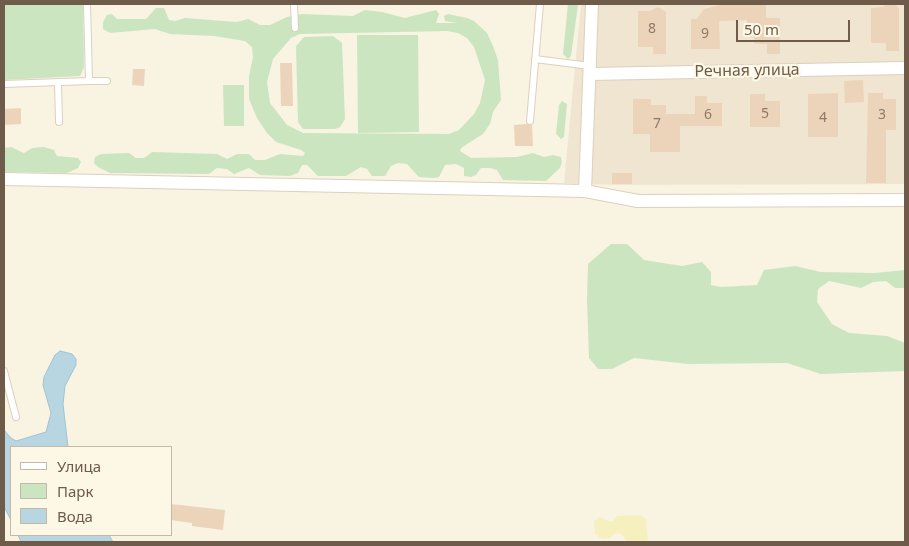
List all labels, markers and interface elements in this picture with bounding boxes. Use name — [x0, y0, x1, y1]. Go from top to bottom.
scale bar — [739, 10, 853, 42]
text: 50 m — [744, 19, 779, 39]
house number: 8 — [648, 21, 656, 37]
house number: 9 — [701, 26, 709, 42]
street label: Речная улица — [694, 60, 800, 82]
house number: 5 — [761, 106, 769, 122]
house number: 6 — [704, 107, 712, 123]
house number: 3 — [878, 107, 886, 123]
house number: 4 — [819, 110, 827, 126]
house number: 7 — [653, 116, 661, 132]
legend — [10, 446, 172, 536]
text: Улица — [57, 456, 101, 476]
text: Парк — [57, 481, 93, 501]
text: Вода — [57, 506, 93, 526]

